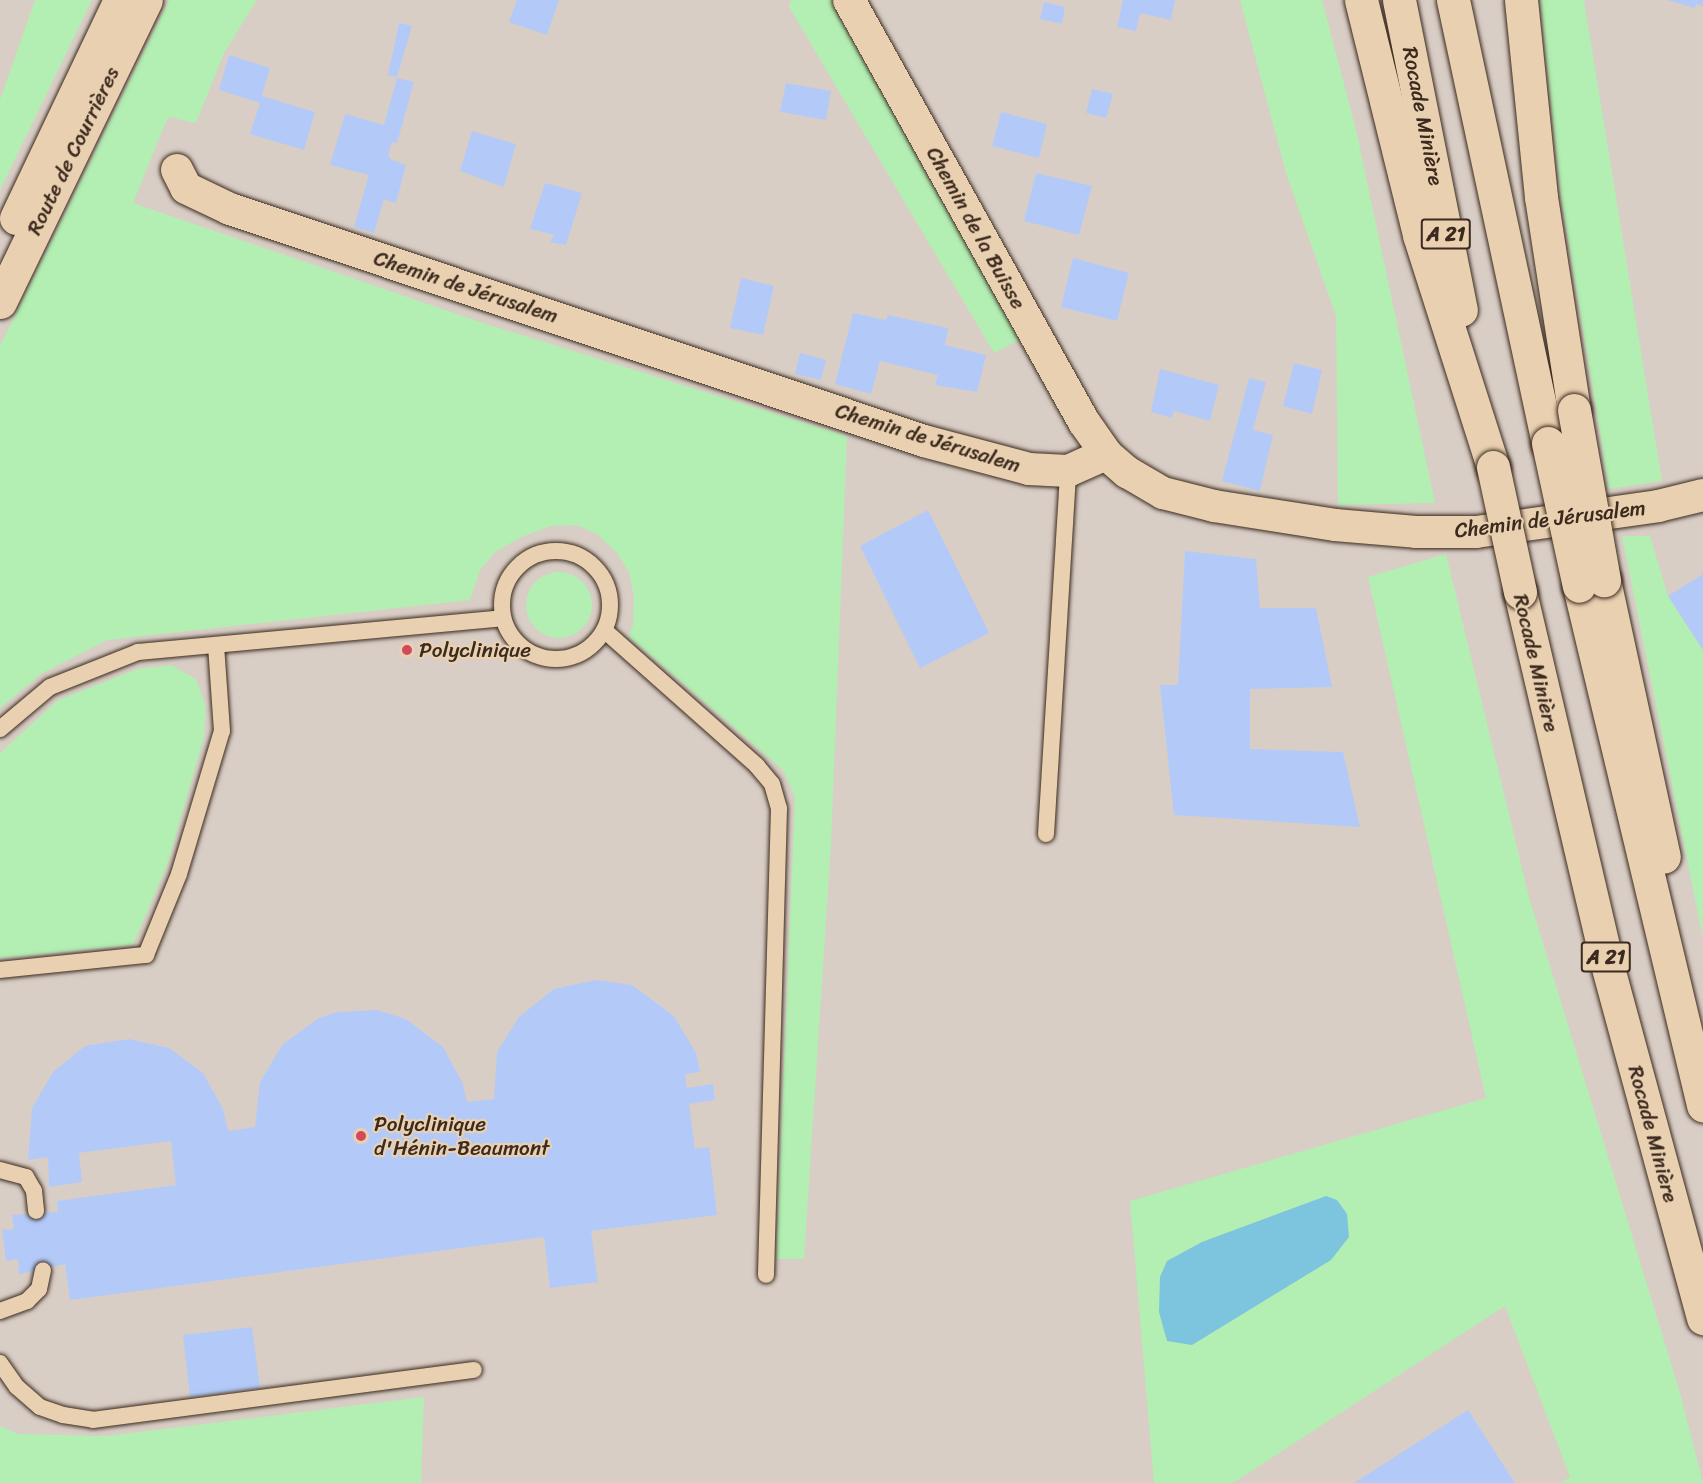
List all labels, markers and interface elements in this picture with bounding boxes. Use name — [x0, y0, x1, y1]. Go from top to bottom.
street label: Rocade Minière — [1397, 45, 1449, 187]
street label: Route de Courrières — [21, 62, 125, 240]
street label: Chemin de la Buisse — [921, 142, 1031, 314]
road number: A 21 — [1420, 217, 1472, 251]
street label: Chemin de Jérusalem — [370, 245, 562, 329]
street label: Chemin de Jérusalem — [832, 398, 1024, 478]
street label: Chemin de Jérusalem — [1452, 495, 1648, 543]
street label: Rocade Minière — [1508, 592, 1564, 734]
place label: Polyclinique — [419, 637, 531, 663]
marker: Polyclinique — [400, 643, 414, 657]
road number: A 21 — [1580, 940, 1632, 974]
street label: Rocade Minière — [1623, 1063, 1683, 1205]
place label: Polyclinique d'Hénin-Beaumont — [374, 1111, 549, 1161]
marker: Polyclinique d'Hénin-Beaumont — [352, 1127, 370, 1145]

